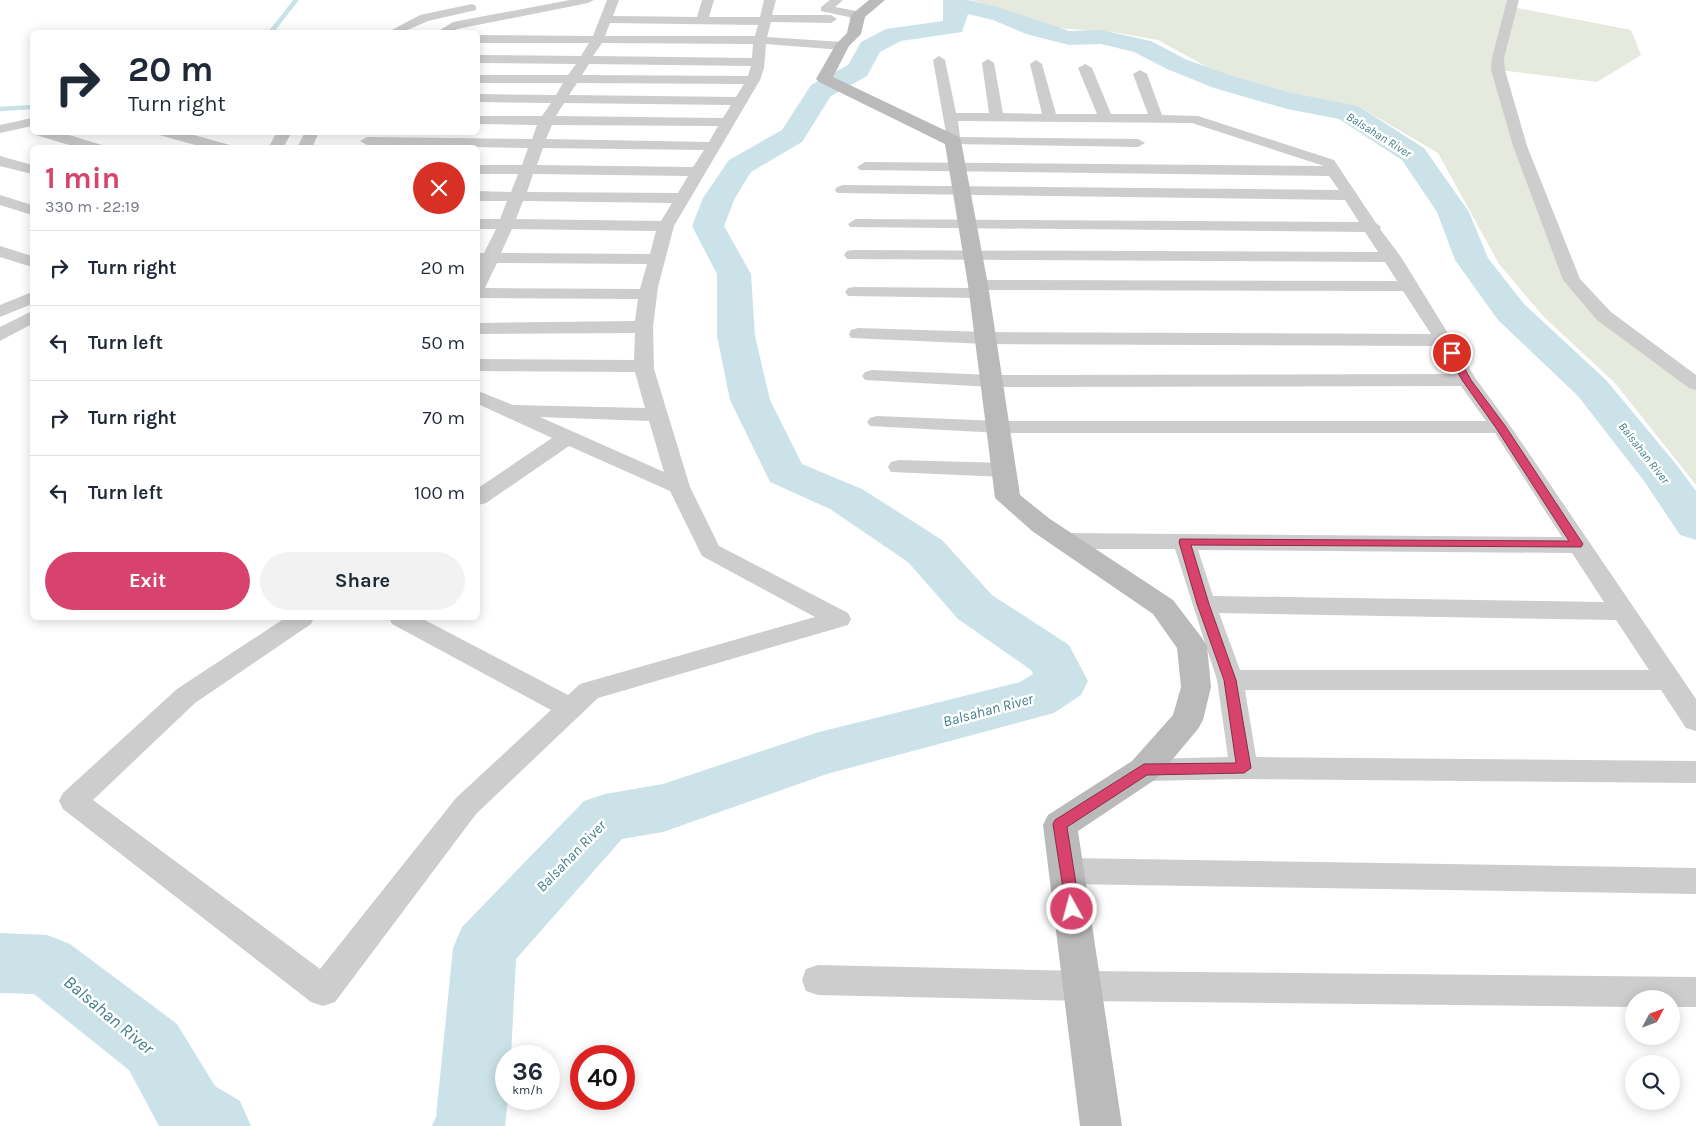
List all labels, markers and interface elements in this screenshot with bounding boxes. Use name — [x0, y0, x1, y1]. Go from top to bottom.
text: 20 m — [128, 49, 213, 90]
icon: right — [45, 50, 110, 115]
text: Turn right — [128, 91, 226, 117]
water label: Balsahan River — [1344, 109, 1415, 161]
text: 1 min — [45, 160, 120, 196]
button: close — [413, 162, 465, 214]
text: 330 m · 22:19 — [45, 197, 139, 216]
icon: right — [45, 254, 73, 282]
text: Turn right — [88, 257, 177, 279]
text: 20 m — [420, 257, 465, 279]
icon: left — [45, 329, 73, 357]
text: Turn left — [88, 332, 163, 354]
text: 50 m — [421, 332, 465, 354]
pin — [1431, 332, 1473, 374]
icon: arrive — [1438, 339, 1466, 367]
icon: right — [45, 404, 73, 432]
text: Turn right — [88, 407, 177, 429]
text: 70 m — [423, 407, 465, 429]
water label: Balsahan River — [1616, 419, 1673, 487]
icon: left — [45, 479, 73, 507]
text: Turn left — [88, 482, 163, 504]
text: 100 m — [414, 482, 465, 504]
button: Exit — [45, 552, 250, 610]
button: Share — [260, 552, 465, 610]
water label: Balsahan River — [941, 689, 1036, 731]
water label: Balsahan River — [532, 816, 610, 896]
position arrow — [1045, 882, 1097, 934]
water label: Balsahan River — [59, 971, 159, 1060]
north arrow — [1625, 990, 1680, 1045]
map controls — [1625, 990, 1680, 1110]
speed limit sign: 40 — [570, 1045, 635, 1110]
button: search — [1625, 1055, 1680, 1110]
text: 36 — [512, 1057, 543, 1086]
text: km/h — [512, 1083, 543, 1097]

